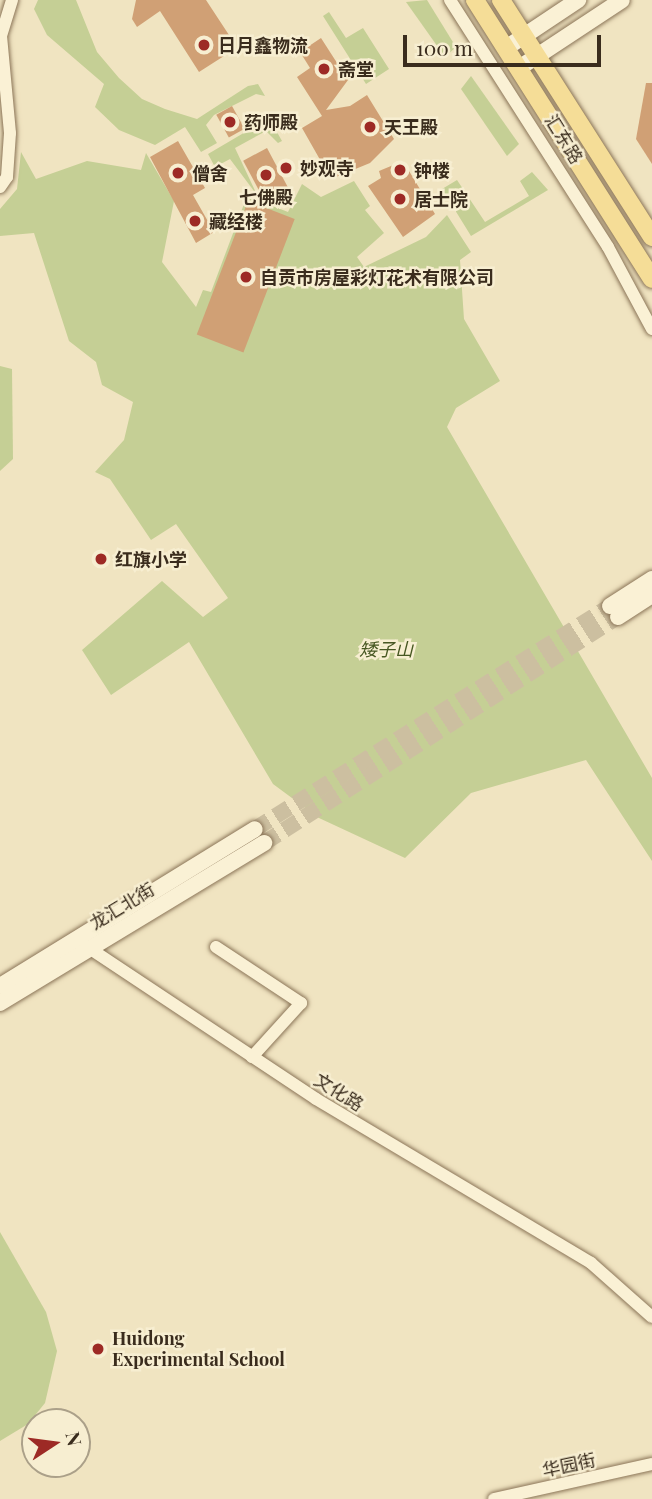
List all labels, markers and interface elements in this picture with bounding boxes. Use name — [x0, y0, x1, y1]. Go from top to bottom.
scale bar — [407, 21, 605, 65]
text: 100 m — [416, 33, 473, 61]
place label: 日月鑫物流 — [218, 34, 308, 56]
marker: 日月鑫物流 — [196, 37, 212, 53]
place label: 斋堂 — [338, 58, 374, 80]
marker: 斋堂 — [316, 61, 332, 77]
street label: 汇东路 — [541, 110, 587, 168]
place label: 药师殿 — [244, 111, 298, 133]
marker: 药师殿 — [222, 114, 238, 130]
place label: 天王殿 — [384, 116, 438, 138]
marker: 天王殿 — [362, 119, 378, 135]
place label: 妙观寺 — [300, 157, 354, 179]
place label: 钟楼 — [414, 159, 450, 181]
marker: 妙观寺 — [278, 160, 294, 176]
place label: 僧舍 — [192, 162, 228, 184]
marker: 钟楼 — [392, 162, 408, 178]
marker: 僧舍 — [170, 165, 186, 181]
marker: 七佛殿 — [258, 167, 274, 183]
place label: 七佛殿 — [239, 186, 293, 208]
place label: 居士院 — [414, 188, 468, 210]
marker: 居士院 — [392, 191, 408, 207]
place label: 藏经楼 — [209, 210, 263, 232]
marker: 藏经楼 — [187, 213, 203, 229]
place label: 自贡市房屋彩灯花术有限公司 — [260, 266, 494, 288]
marker: 自贡市房屋彩灯花术有限公司 — [238, 269, 254, 285]
place label: 红旗小学 — [115, 548, 187, 570]
marker: 红旗小学 — [93, 551, 109, 567]
park label: 矮子山 — [359, 638, 413, 660]
street label: 龙汇北街 — [86, 878, 158, 934]
street label: 文化路 — [310, 1069, 368, 1115]
place label: Huidong Experimental School — [112, 1328, 285, 1370]
marker: Huidong Experimental School — [90, 1341, 106, 1357]
north arrow — [21, 1408, 91, 1478]
text: N — [60, 1429, 89, 1448]
street label: 华园街 — [540, 1449, 598, 1481]

